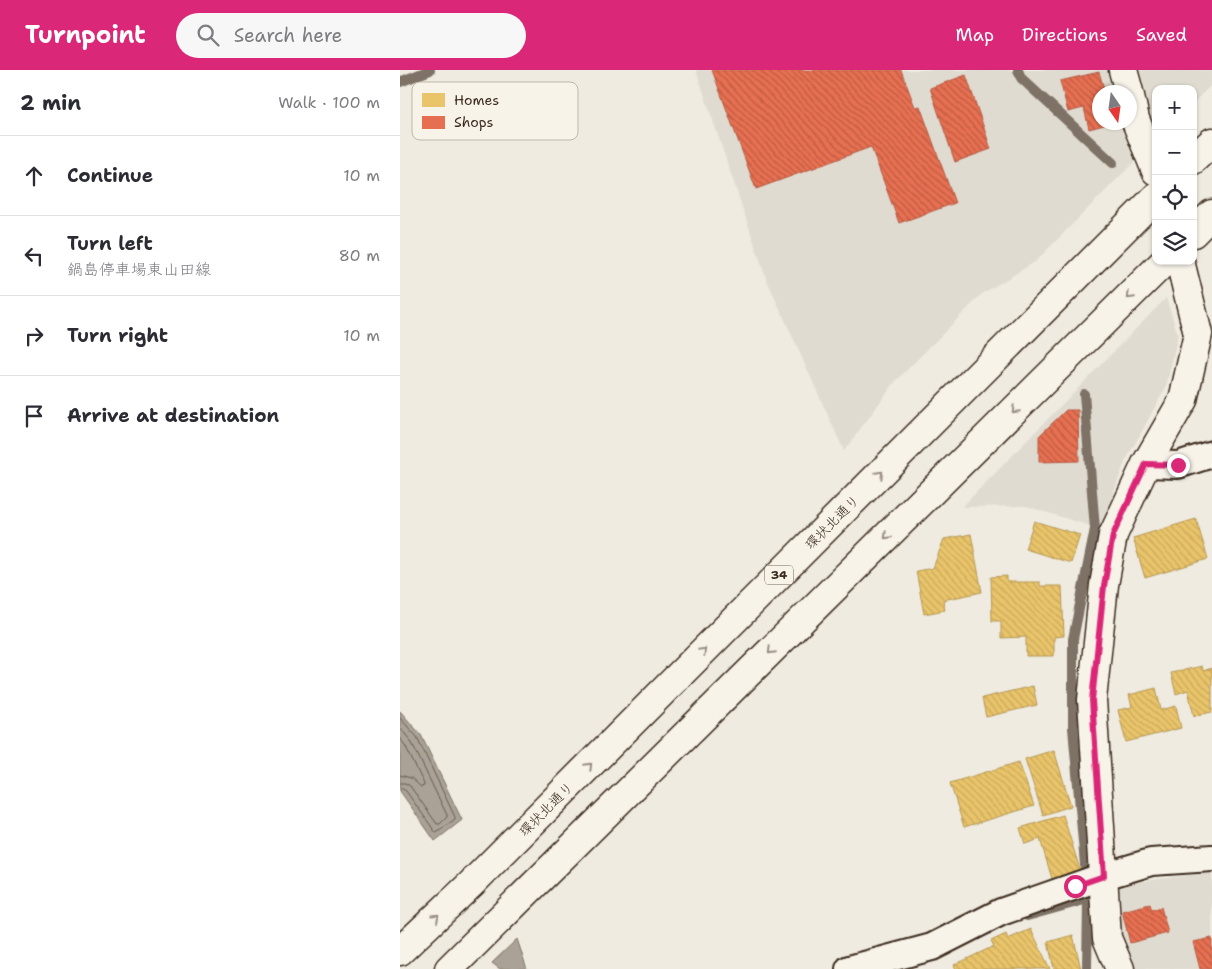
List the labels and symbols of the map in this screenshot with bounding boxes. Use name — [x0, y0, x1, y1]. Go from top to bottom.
legend — [412, 82, 578, 140]
north arrow — [1092, 85, 1137, 130]
text: Homes — [454, 91, 499, 109]
text: Shops — [454, 113, 493, 131]
one-way arrow — [1127, 290, 1136, 299]
one-way arrow — [1012, 404, 1021, 413]
route end — [1167, 454, 1190, 477]
one-way arrow — [874, 471, 883, 480]
street label: 環状北通り — [801, 491, 863, 553]
one-way arrow — [884, 531, 893, 540]
road number: 34 — [765, 566, 793, 584]
one-way arrow — [768, 645, 777, 654]
one-way arrow — [698, 648, 707, 657]
one-way arrow — [583, 763, 592, 772]
street label: 環状北通り — [515, 778, 577, 840]
route start — [1064, 875, 1087, 898]
one-way arrow — [430, 914, 439, 923]

